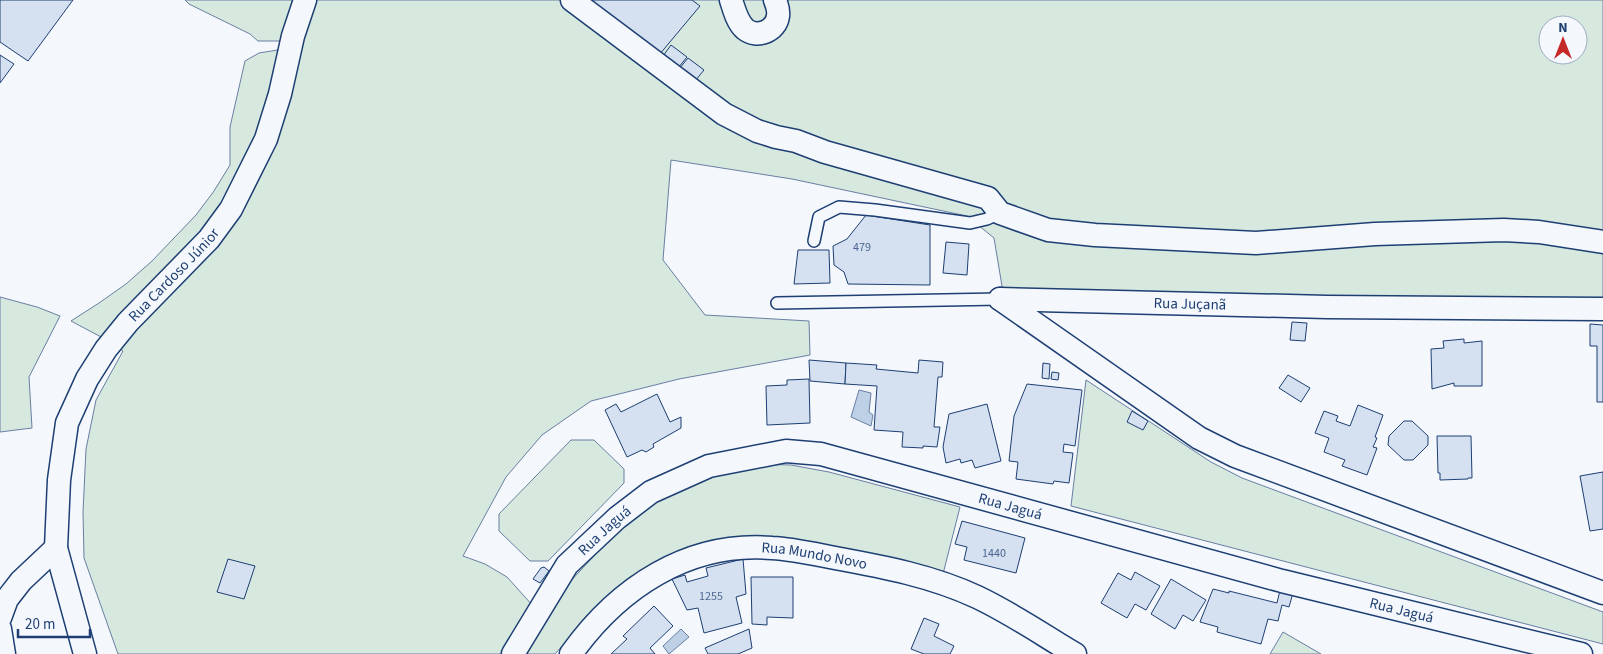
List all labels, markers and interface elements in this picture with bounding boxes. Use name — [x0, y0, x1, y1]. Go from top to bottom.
north arrow — [1538, 15, 1588, 65]
text: N — [1558, 18, 1568, 38]
street label: Rua Cardoso Júnior — [124, 223, 225, 327]
house number: 479 — [853, 239, 871, 256]
street label: Rua Juçanã — [1153, 293, 1227, 316]
street label: Rua Jaguá — [976, 488, 1044, 525]
street label: Rua Jaguá — [573, 501, 636, 561]
street label: Rua Mundo Novo — [761, 537, 869, 575]
house number: 1440 — [982, 545, 1006, 562]
house number: 1255 — [699, 588, 723, 605]
street label: Rua Jaguá — [1367, 593, 1436, 629]
scale bar — [18, 606, 90, 638]
text: 20 m — [25, 614, 55, 635]

